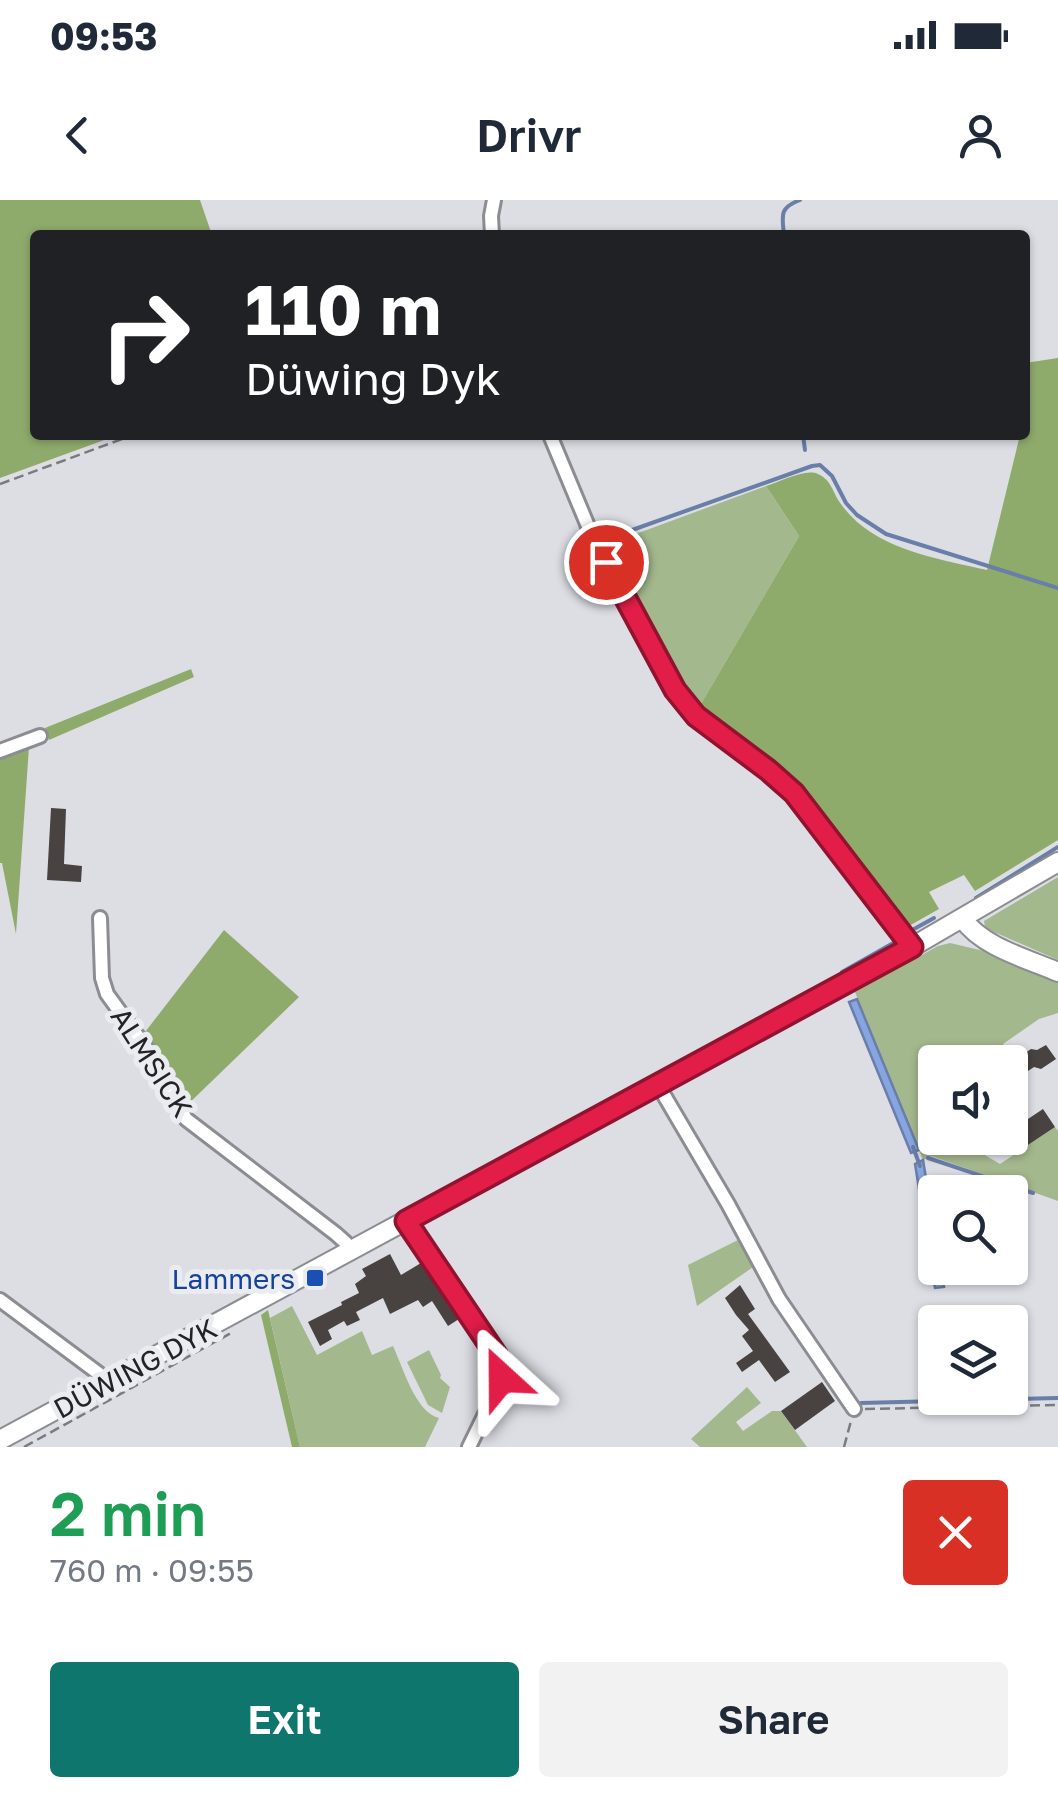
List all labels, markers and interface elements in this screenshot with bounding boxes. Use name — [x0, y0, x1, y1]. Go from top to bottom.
text: 09:53 — [50, 13, 157, 58]
icon: back — [50, 108, 105, 163]
text: Drivr — [476, 108, 582, 162]
icon: person — [953, 108, 1008, 163]
text: 110 m — [245, 266, 441, 350]
icon: right — [80, 270, 210, 400]
text: Düwing Dyk — [245, 351, 501, 405]
pin — [564, 520, 649, 605]
icon: arrive — [579, 535, 634, 590]
street label: ALMSICK — [104, 1001, 200, 1123]
map controls — [918, 1045, 1028, 1415]
button: sound — [918, 1045, 1028, 1155]
button: search — [918, 1175, 1028, 1285]
place label: Lammers — [171, 1262, 295, 1295]
marker: Lammers — [304, 1267, 326, 1289]
button: layers — [918, 1305, 1028, 1415]
street label: DÜWING DYK — [48, 1311, 222, 1425]
position arrow — [450, 1326, 554, 1430]
text: 2 min — [50, 1477, 206, 1549]
button: close — [903, 1480, 1008, 1585]
text: 760 m · 09:55 — [50, 1551, 254, 1589]
button: Exit — [50, 1662, 519, 1777]
button: Share — [539, 1662, 1008, 1777]

